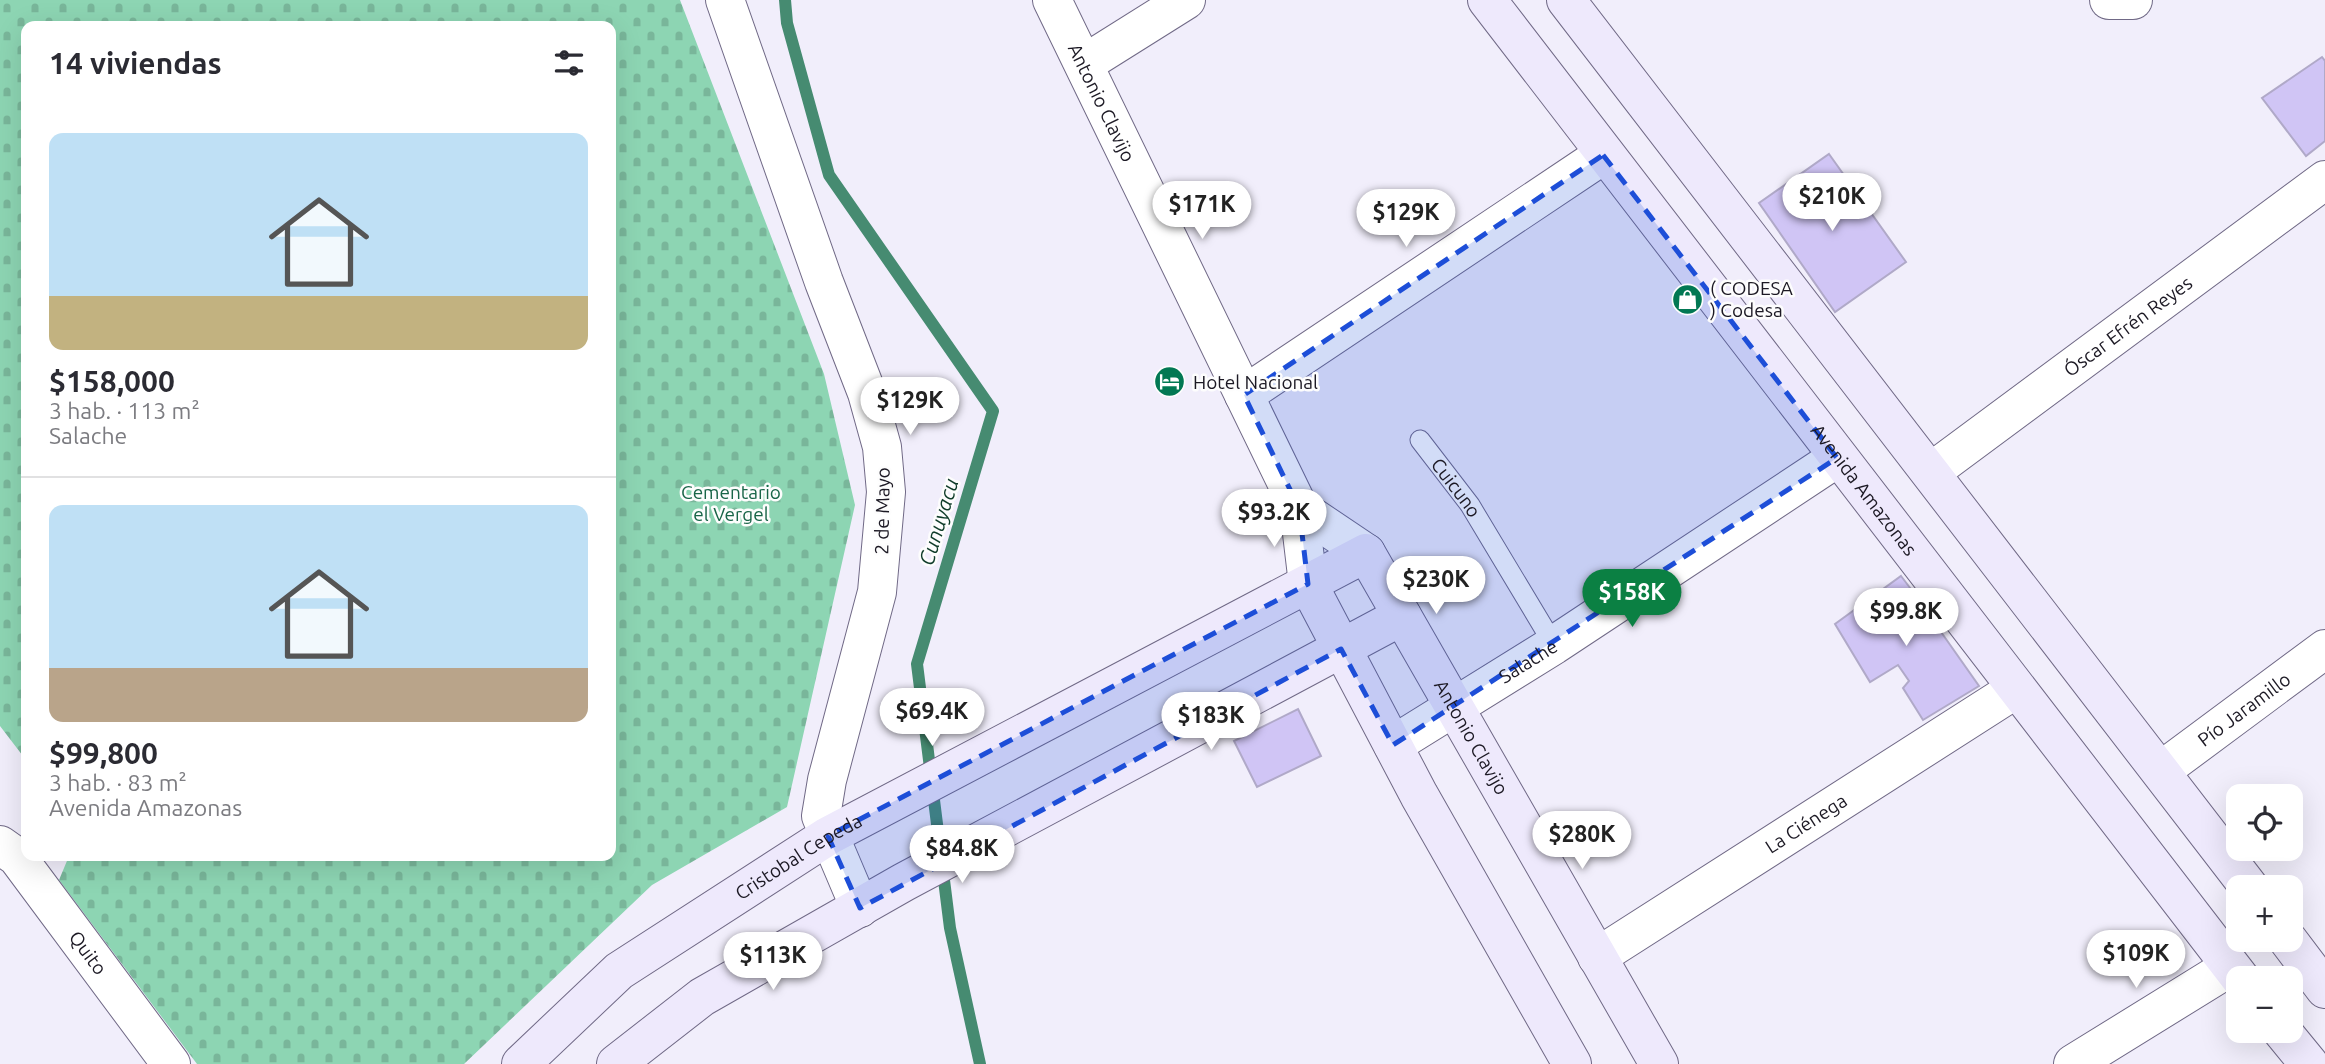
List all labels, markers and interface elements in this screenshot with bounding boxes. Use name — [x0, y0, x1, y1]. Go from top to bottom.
street label: Antonio Clavijo — [1064, 40, 1140, 165]
icon: filters — [550, 44, 588, 82]
text: 14 viviendas — [49, 46, 222, 80]
pin: $210K — [1783, 174, 1881, 233]
icon: home — [256, 179, 382, 305]
pin: $171K — [1153, 182, 1251, 241]
text: $210K — [1798, 183, 1866, 208]
pin: $129K — [1357, 190, 1455, 249]
text: $171K — [1168, 191, 1236, 216]
text: $129K — [1372, 199, 1440, 224]
street label: Óscar Efrén Reyes — [2059, 271, 2196, 381]
place label: ( CODESA ) Codesa — [1710, 277, 1794, 321]
shop icon: ( CODESA ) Codesa — [1670, 282, 1704, 316]
text: $158,000 — [49, 364, 175, 398]
hotel icon: Hotel Nacional — [1153, 365, 1187, 399]
place label: Hotel Nacional — [1193, 371, 1318, 393]
pin: $129K — [861, 378, 959, 437]
text: $129K — [876, 387, 944, 412]
text: 3 hab. · 113 m² — [49, 398, 200, 423]
street label: Avenida Amazonas — [1807, 420, 1921, 560]
text: Salache — [49, 423, 127, 448]
street label: Cuicuno — [1427, 454, 1486, 521]
street label: 2 de Mayo — [870, 467, 894, 555]
water label: Cunuyacu — [913, 475, 963, 568]
park label: Cementario el Vergel — [681, 481, 781, 525]
pin: $93.2K — [1217, 490, 1331, 549]
text: $93.2K — [1238, 499, 1310, 524]
icon: home — [256, 551, 382, 677]
pin: $230K — [1387, 556, 1485, 616]
text: $230K — [1402, 566, 1470, 591]
pin: $158K — [1583, 570, 1681, 629]
text: $158K — [1598, 579, 1666, 604]
pin: $99.8K — [1849, 588, 1963, 648]
text: $99.8K — [1870, 598, 1942, 623]
street label: Salache — [1495, 635, 1561, 688]
street label: Pío Jaramillo — [2193, 668, 2295, 751]
street label: Antonio Clavijo — [1430, 676, 1513, 798]
pin: $69.4K — [875, 688, 989, 748]
pin: $183K — [1162, 692, 1260, 752]
text: $69.4K — [896, 698, 968, 723]
text: $183K — [1177, 702, 1245, 727]
text: $99,800 — [49, 736, 158, 770]
text: 3 hab. · 83 m² — [49, 770, 187, 795]
map controls — [2226, 784, 2303, 1043]
button: locate — [2226, 784, 2303, 861]
street label: La Ciénega — [1761, 789, 1851, 858]
text: Avenida Amazonas — [49, 795, 242, 820]
street label: Cristobal Cepeda — [731, 809, 866, 904]
pin: $280K — [1533, 812, 1631, 871]
text: $280K — [1548, 821, 1616, 846]
pin: $84.8K — [905, 826, 1019, 885]
text: $84.8K — [926, 835, 998, 860]
button: + — [2226, 875, 2303, 952]
street label: Quito — [65, 926, 112, 979]
pin: $109K — [2087, 930, 2185, 990]
pin: $113K — [724, 932, 822, 992]
text: $109K — [2102, 940, 2170, 965]
text: $113K — [739, 942, 807, 967]
button: − — [2226, 966, 2303, 1043]

